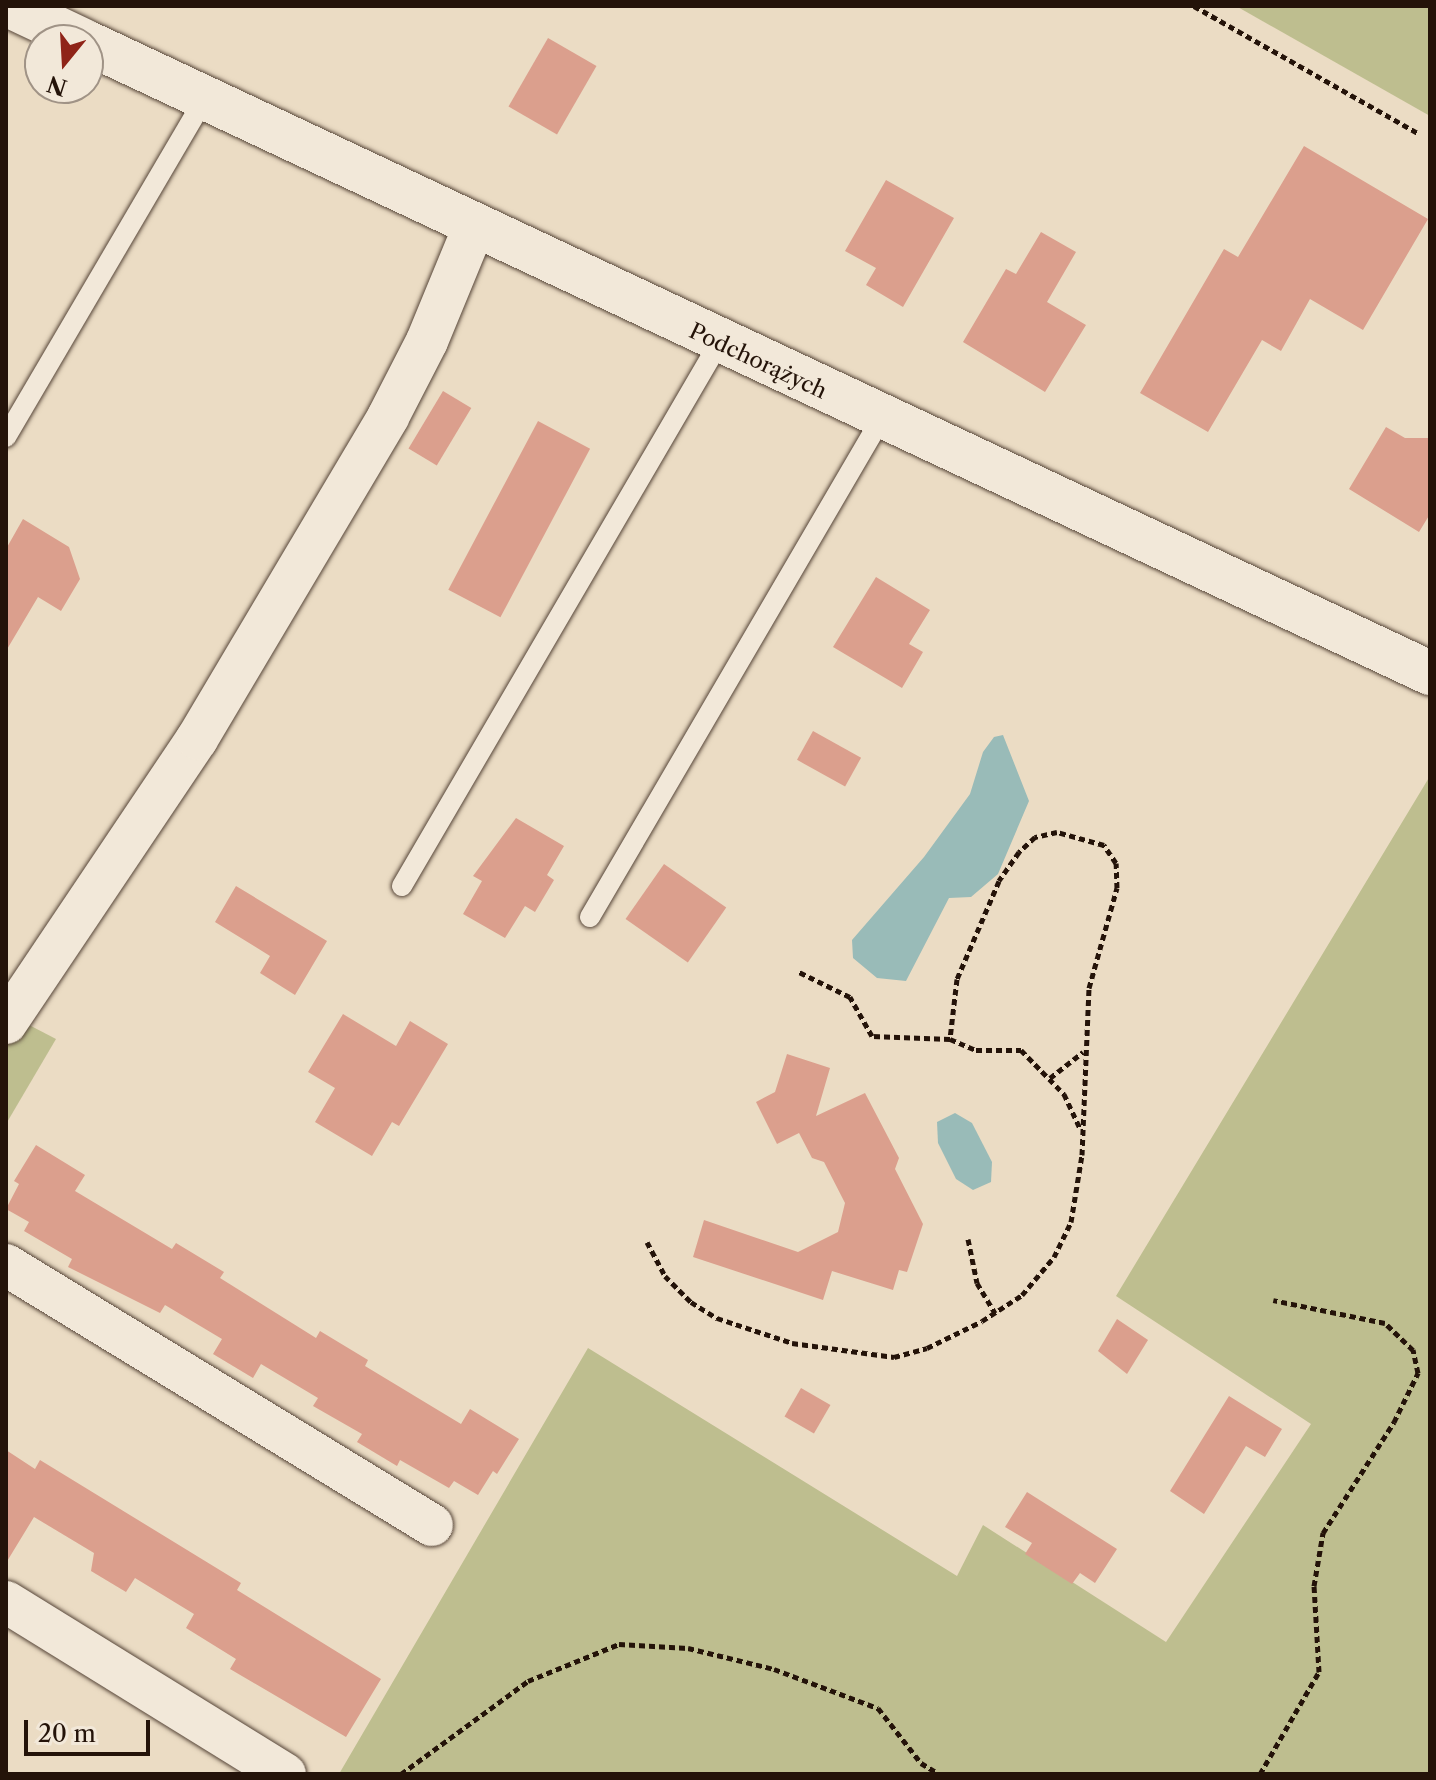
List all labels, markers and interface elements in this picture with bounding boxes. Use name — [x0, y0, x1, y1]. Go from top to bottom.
north arrow — [24, 24, 104, 104]
text: N — [44, 70, 70, 101]
street label: Podchorążych — [685, 318, 831, 404]
scale bar — [28, 1704, 154, 1754]
text: 20 m — [38, 1719, 96, 1748]

